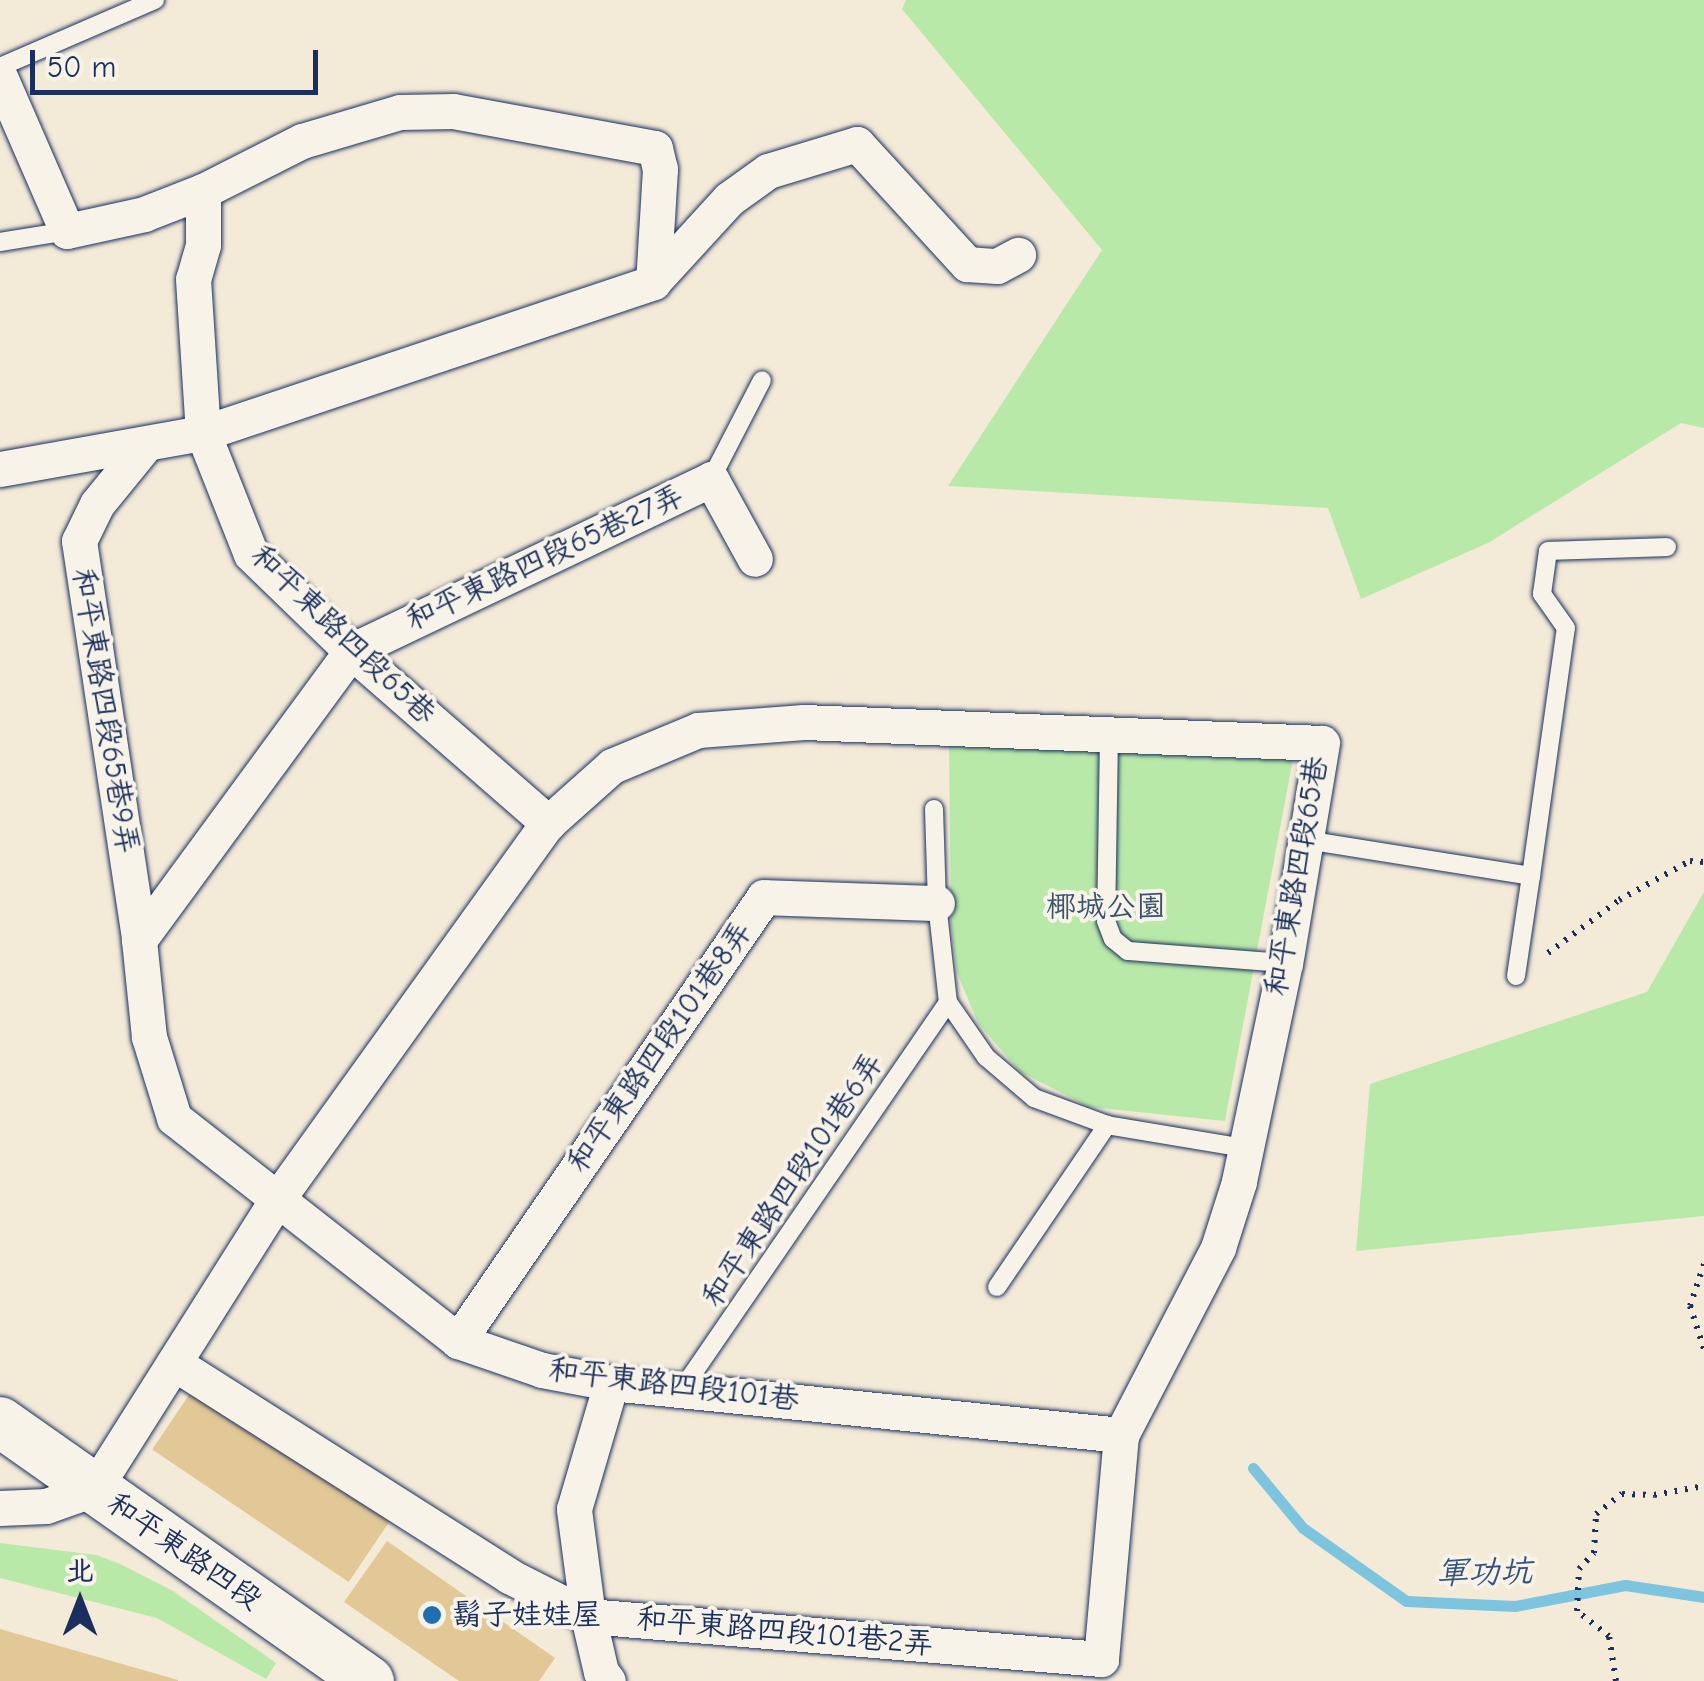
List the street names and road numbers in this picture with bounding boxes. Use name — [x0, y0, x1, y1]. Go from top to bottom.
street label: 和平東路四段65巷27弄 — [400, 478, 690, 638]
street label: 和平東路四段65巷 — [243, 538, 443, 732]
street label: 和平東路四段65巷9弄 — [65, 566, 145, 856]
street label: 和平東路四段65巷 — [1258, 753, 1336, 999]
street label: 和平東路四段101巷8弄 — [560, 915, 760, 1179]
street label: 和平東路四段101巷6弄 — [695, 1046, 891, 1314]
street label: 和平東路四段101巷 — [547, 1352, 801, 1418]
street label: 和平東路四段 — [100, 1486, 268, 1618]
street label: 和平東路四段101巷2弄 — [635, 1601, 935, 1663]

